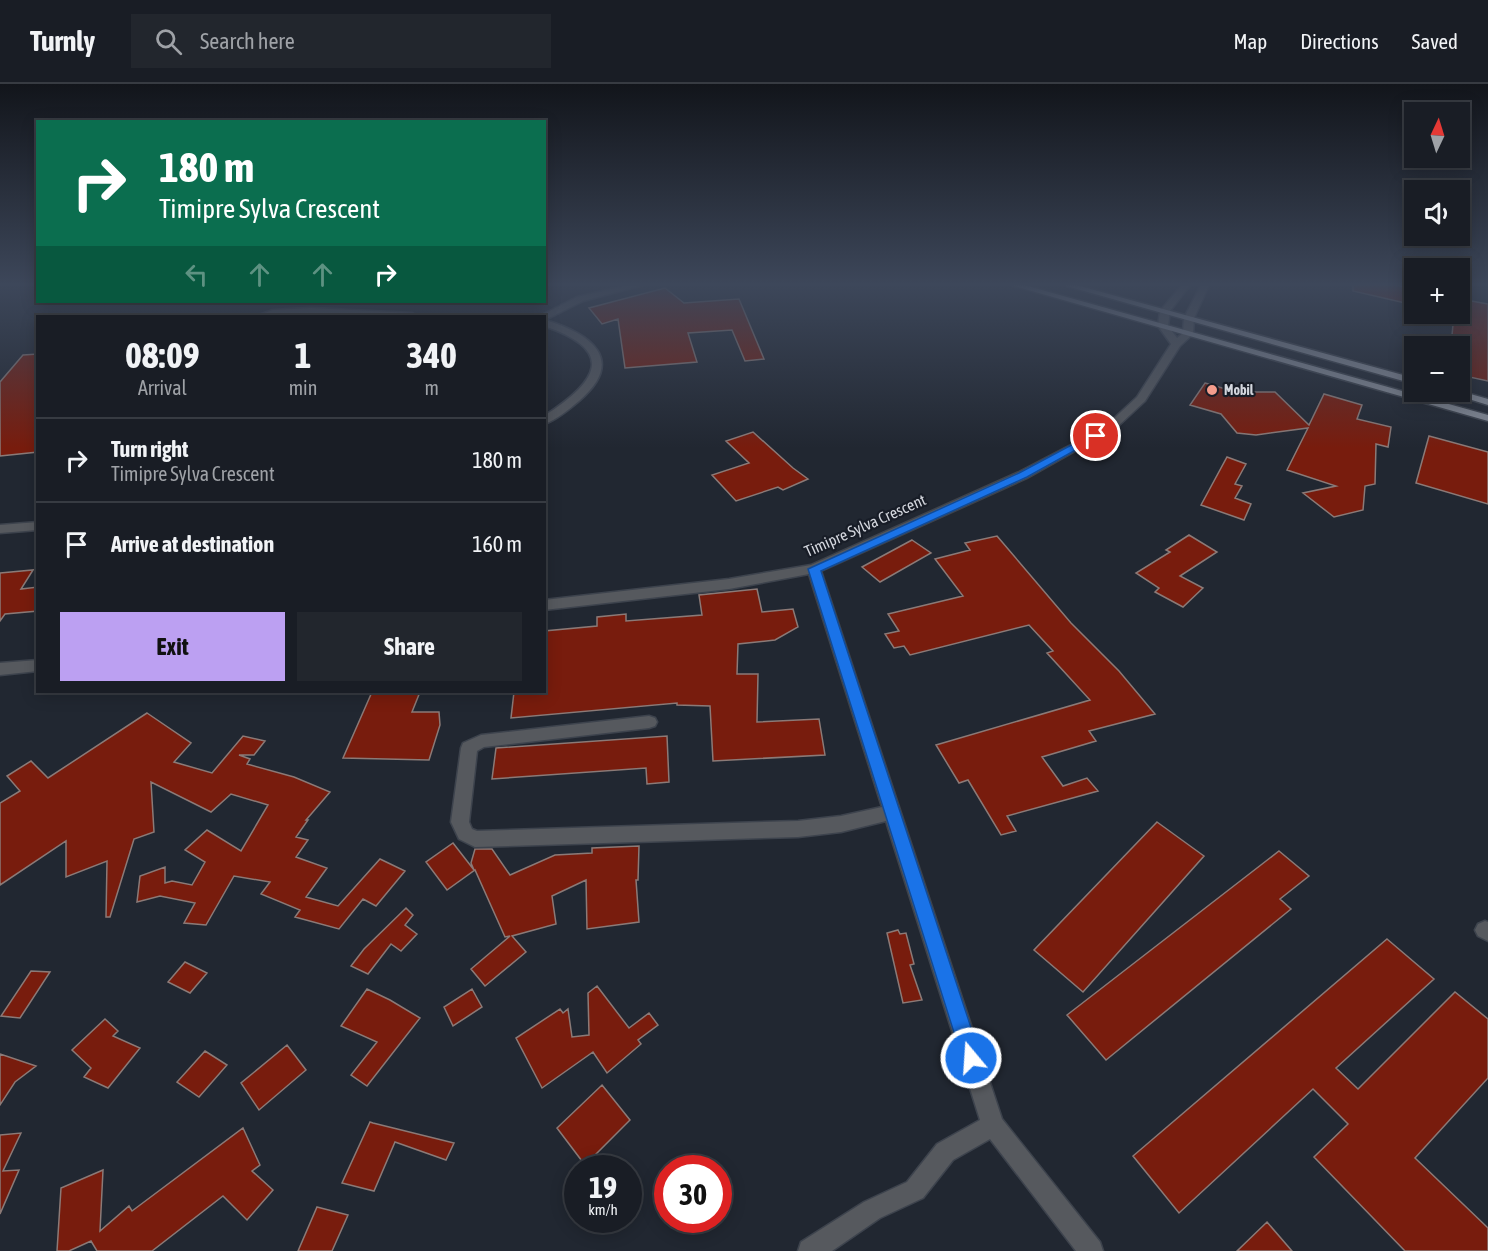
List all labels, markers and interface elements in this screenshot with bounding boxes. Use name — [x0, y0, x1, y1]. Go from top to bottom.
search box — [131, 14, 551, 68]
text: Turnly — [30, 25, 95, 57]
icon: search — [152, 25, 185, 58]
text: Search here — [200, 28, 295, 54]
text: Map — [1233, 29, 1267, 53]
text: Directions — [1300, 29, 1379, 53]
text: Saved — [1412, 29, 1458, 53]
north arrow — [1404, 102, 1470, 168]
map controls — [1404, 102, 1470, 402]
text: 180 m — [159, 143, 254, 191]
icon: right — [60, 144, 138, 222]
button: sound — [1404, 180, 1470, 246]
text: Timipre Sylva Crescent — [159, 193, 380, 224]
icon: left — [180, 258, 213, 291]
icon: ahead — [243, 258, 276, 291]
icon: ahead — [306, 258, 339, 291]
icon: right — [369, 258, 402, 291]
button: + — [1404, 258, 1470, 324]
text: 08:09 — [125, 334, 200, 376]
text: 1 — [295, 334, 311, 376]
text: 340 — [406, 334, 457, 376]
button: − — [1404, 336, 1470, 402]
text: Arrival — [138, 376, 187, 399]
text: min — [289, 376, 317, 399]
text: m — [424, 376, 439, 399]
place label: Mobil — [1224, 382, 1254, 398]
marker: Mobil — [1205, 383, 1219, 397]
pin — [1070, 410, 1121, 461]
icon: arrive — [1079, 419, 1112, 452]
text: Turn right — [111, 436, 188, 462]
icon: right — [60, 444, 93, 477]
text: 180 m — [472, 447, 522, 473]
text: Timipre Sylva Crescent — [111, 462, 275, 485]
street label: Timipre Sylva Crescent — [801, 490, 929, 561]
icon: arrive — [60, 528, 93, 561]
text: Arrive at destination — [111, 531, 274, 557]
text: 160 m — [472, 531, 522, 557]
button: Exit — [60, 612, 285, 681]
button: Share — [297, 612, 522, 681]
position arrow — [939, 1026, 1003, 1090]
speed limit sign: 30 — [654, 1155, 732, 1233]
text: 19 — [589, 1170, 617, 1204]
text: km/h — [588, 1201, 618, 1218]

